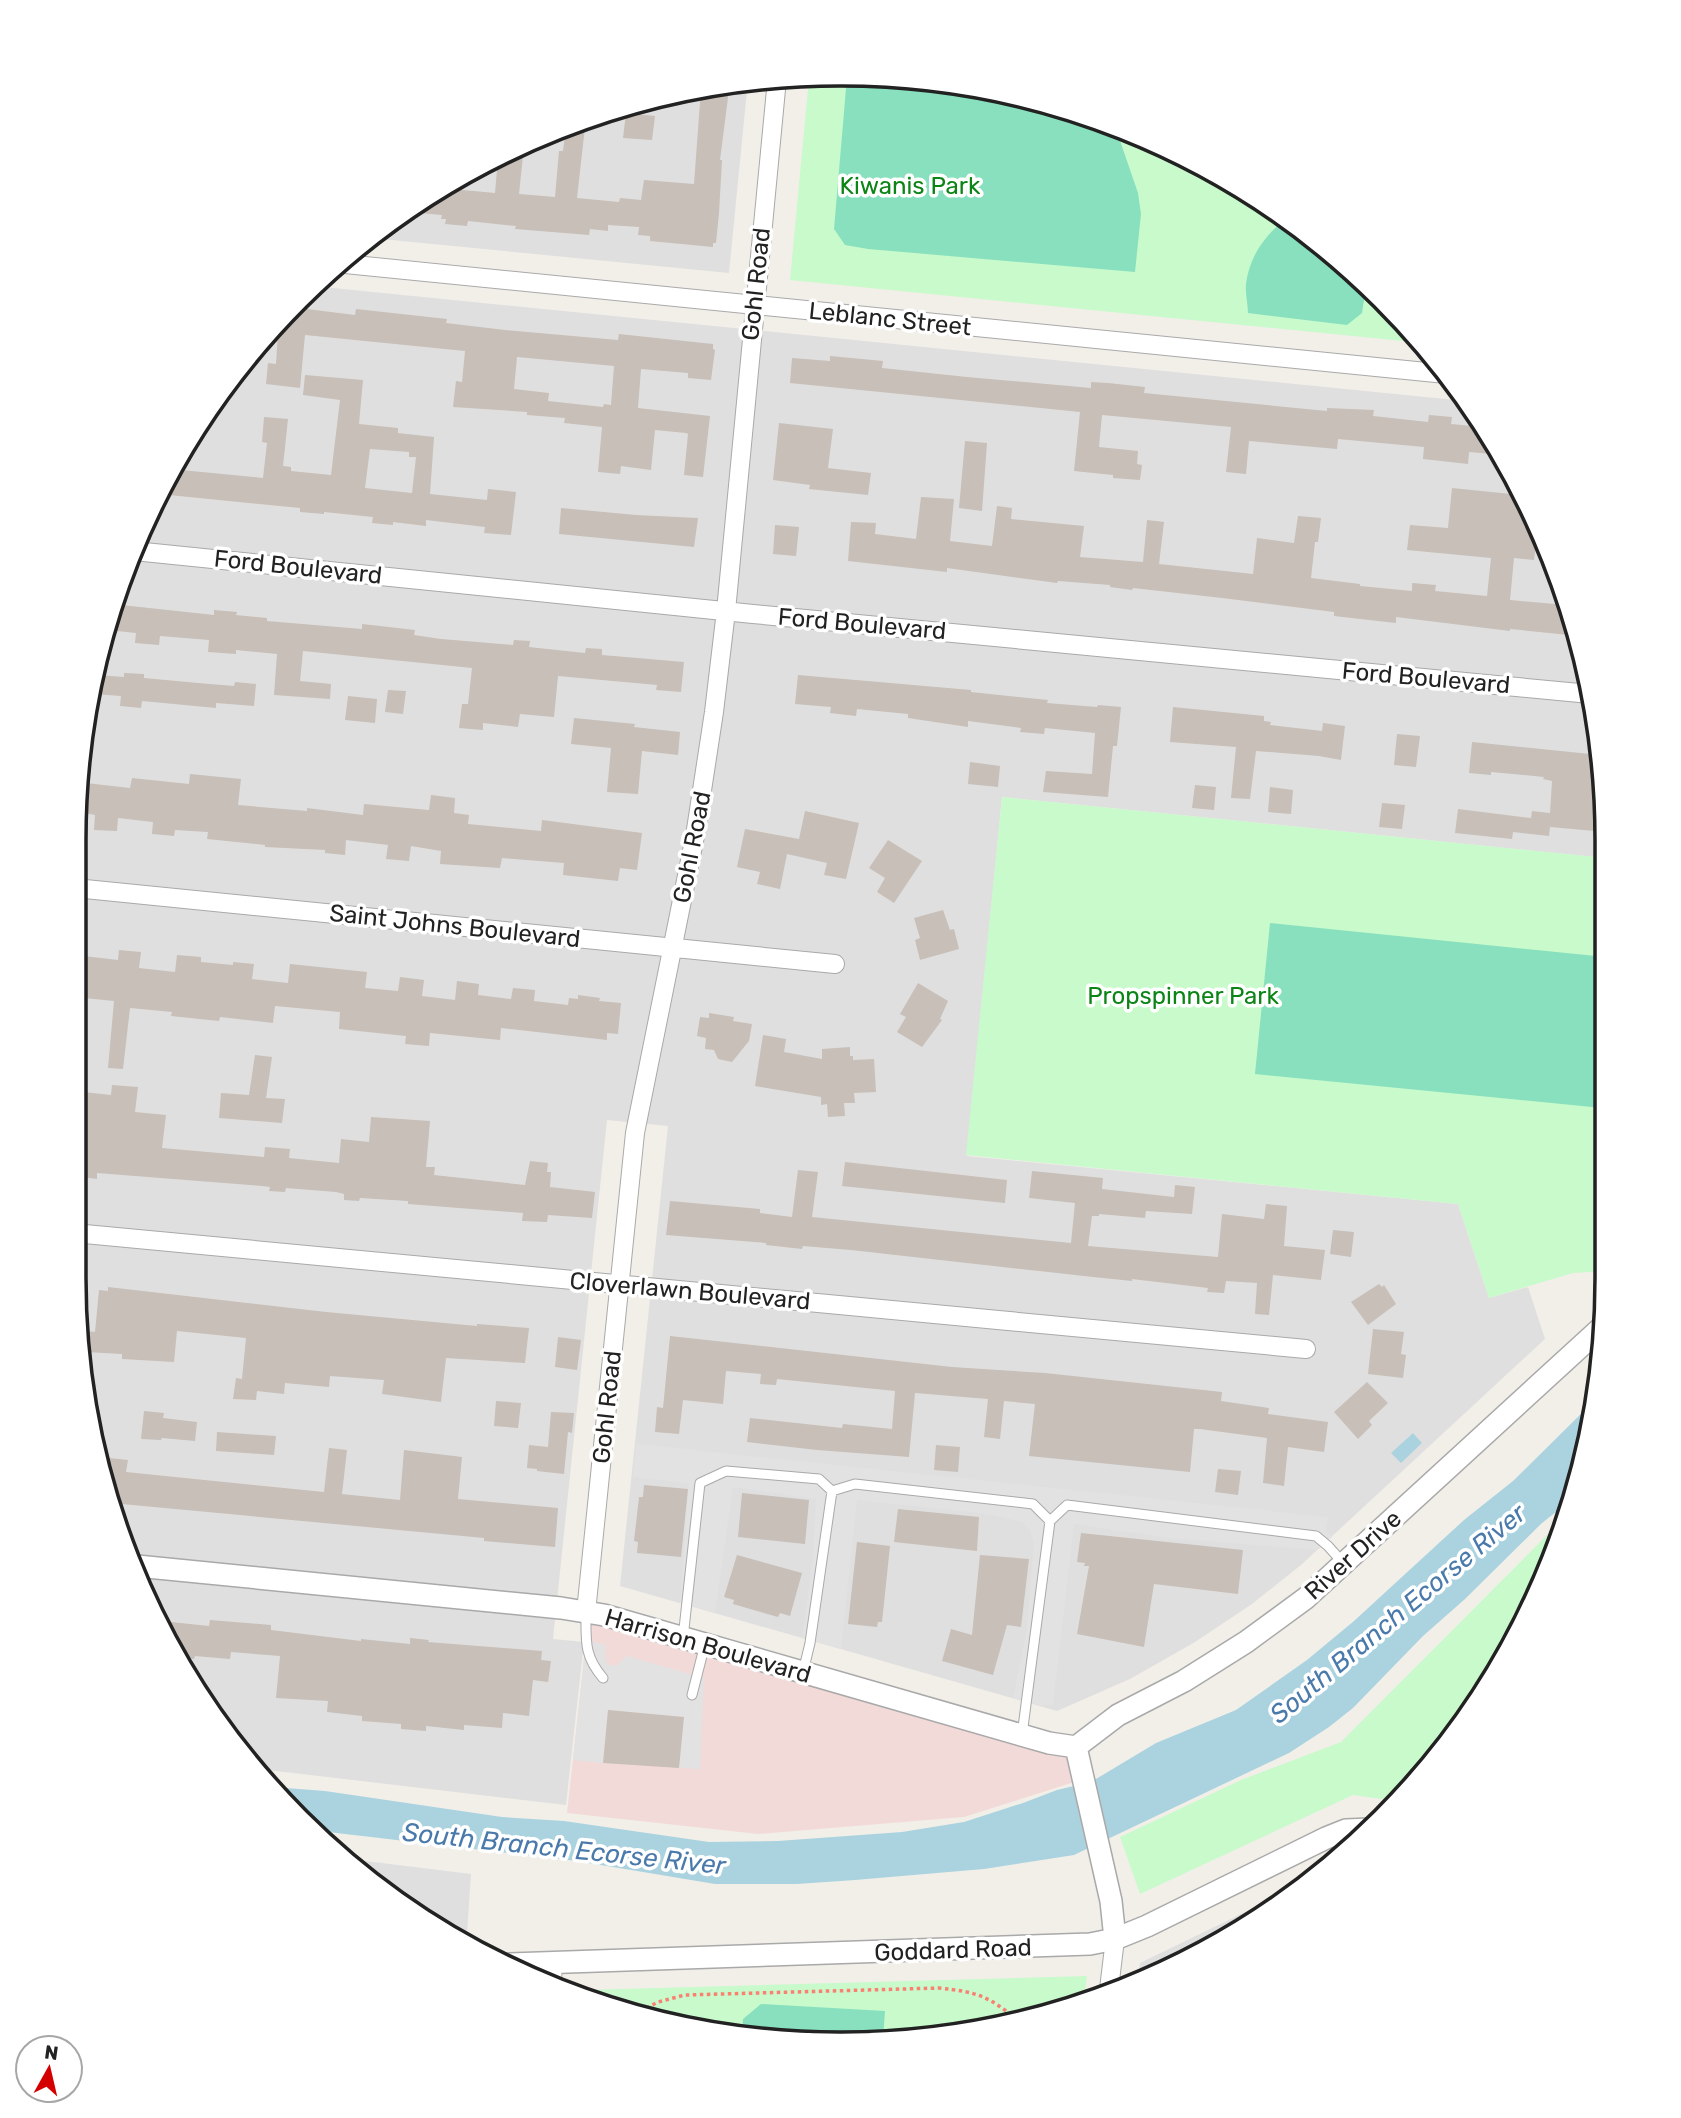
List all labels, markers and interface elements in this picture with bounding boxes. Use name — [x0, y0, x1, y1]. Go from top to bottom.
park label: Kiwanis Park — [840, 172, 981, 200]
street label: Gohl Road — [736, 226, 776, 342]
street label: Leblanc Street — [807, 297, 973, 341]
street label: Ford Boulevard — [213, 544, 383, 590]
street label: Ford Boulevard — [777, 603, 947, 645]
street label: Ford Boulevard — [1341, 657, 1511, 699]
street label: Gohl Road — [667, 789, 717, 905]
street label: Saint Johns Boulevard — [328, 899, 582, 953]
park label: Propspinner Park — [1087, 982, 1279, 1010]
street label: Cloverlawn Boulevard — [568, 1267, 812, 1315]
street label: Gohl Road — [587, 1349, 627, 1465]
water label: South Branch Ecorse River — [1264, 1497, 1533, 1730]
street label: River Drive — [1299, 1504, 1407, 1606]
street label: Harrison Boulevard — [602, 1603, 814, 1689]
water label: South Branch Ecorse River — [401, 1817, 728, 1881]
street label: Goddard Road — [874, 1933, 1032, 1967]
north arrow — [14, 2034, 84, 2104]
text: N — [43, 2040, 60, 2065]

